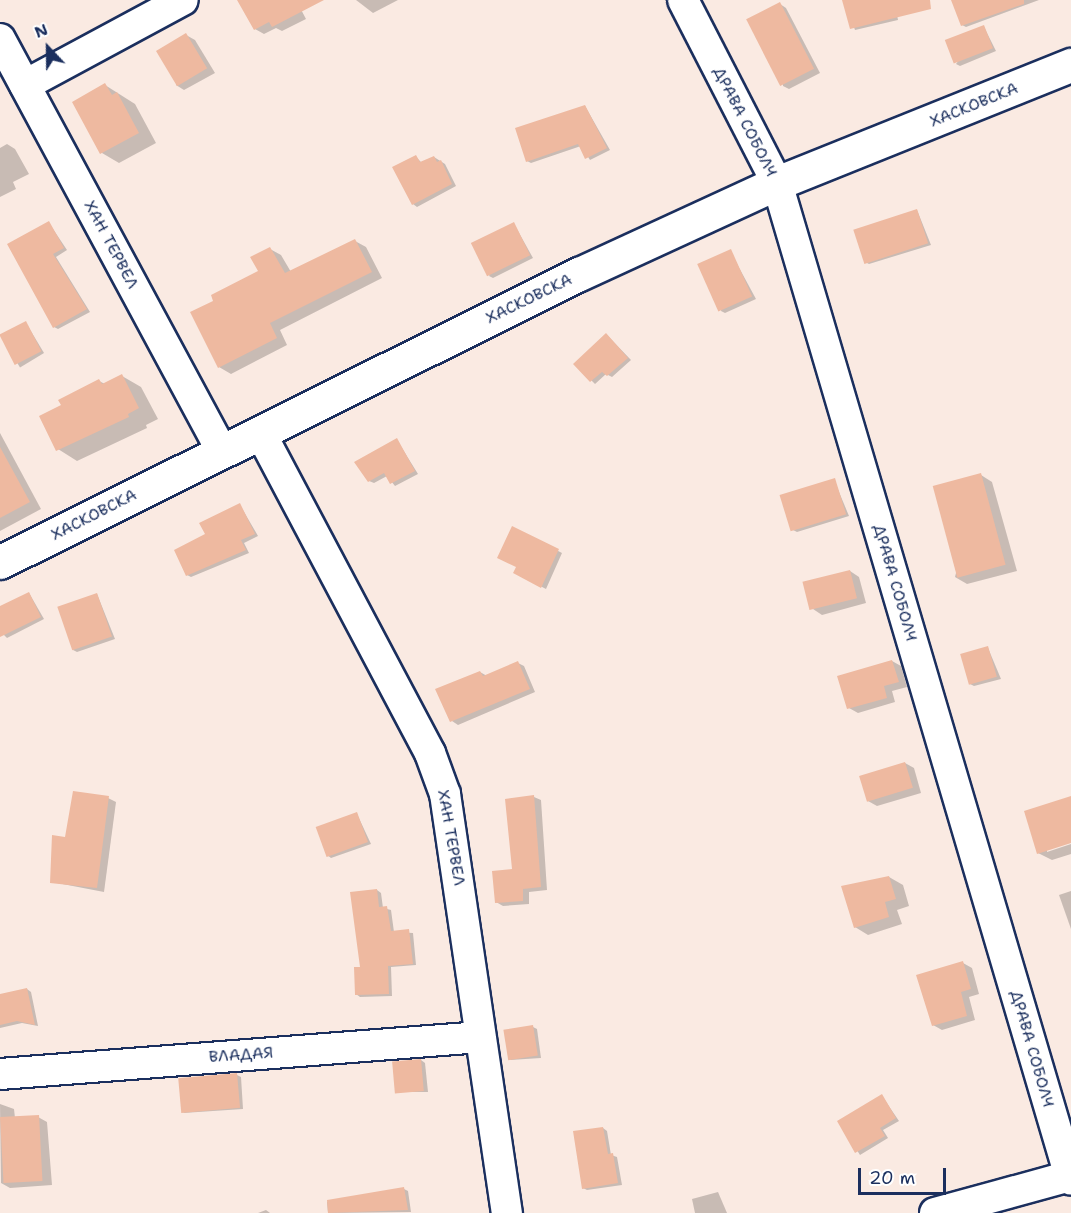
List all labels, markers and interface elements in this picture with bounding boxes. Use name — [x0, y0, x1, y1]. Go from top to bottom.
north arrow — [18, 18, 78, 78]
text: N — [31, 19, 51, 43]
street label: ДРАВА СОБОЛЧ — [709, 64, 781, 180]
street label: ХАСКОВСКА — [927, 79, 1021, 131]
street label: ХАН ТЕРВЕЛ — [80, 198, 142, 292]
street label: ХАСКОВСКА — [483, 270, 575, 328]
street label: ХАСКОВСКА — [48, 485, 140, 545]
street label: ДРАВА СОБОЛЧ — [869, 522, 921, 644]
street label: ХАН ТЕРВЕЛ — [433, 788, 469, 888]
street label: ДРАВА СОБОЛЧ — [1006, 988, 1058, 1110]
street label: ВЛАДАЯ — [208, 1043, 274, 1067]
scale bar — [861, 1156, 950, 1194]
text: 20 m — [869, 1166, 915, 1190]

